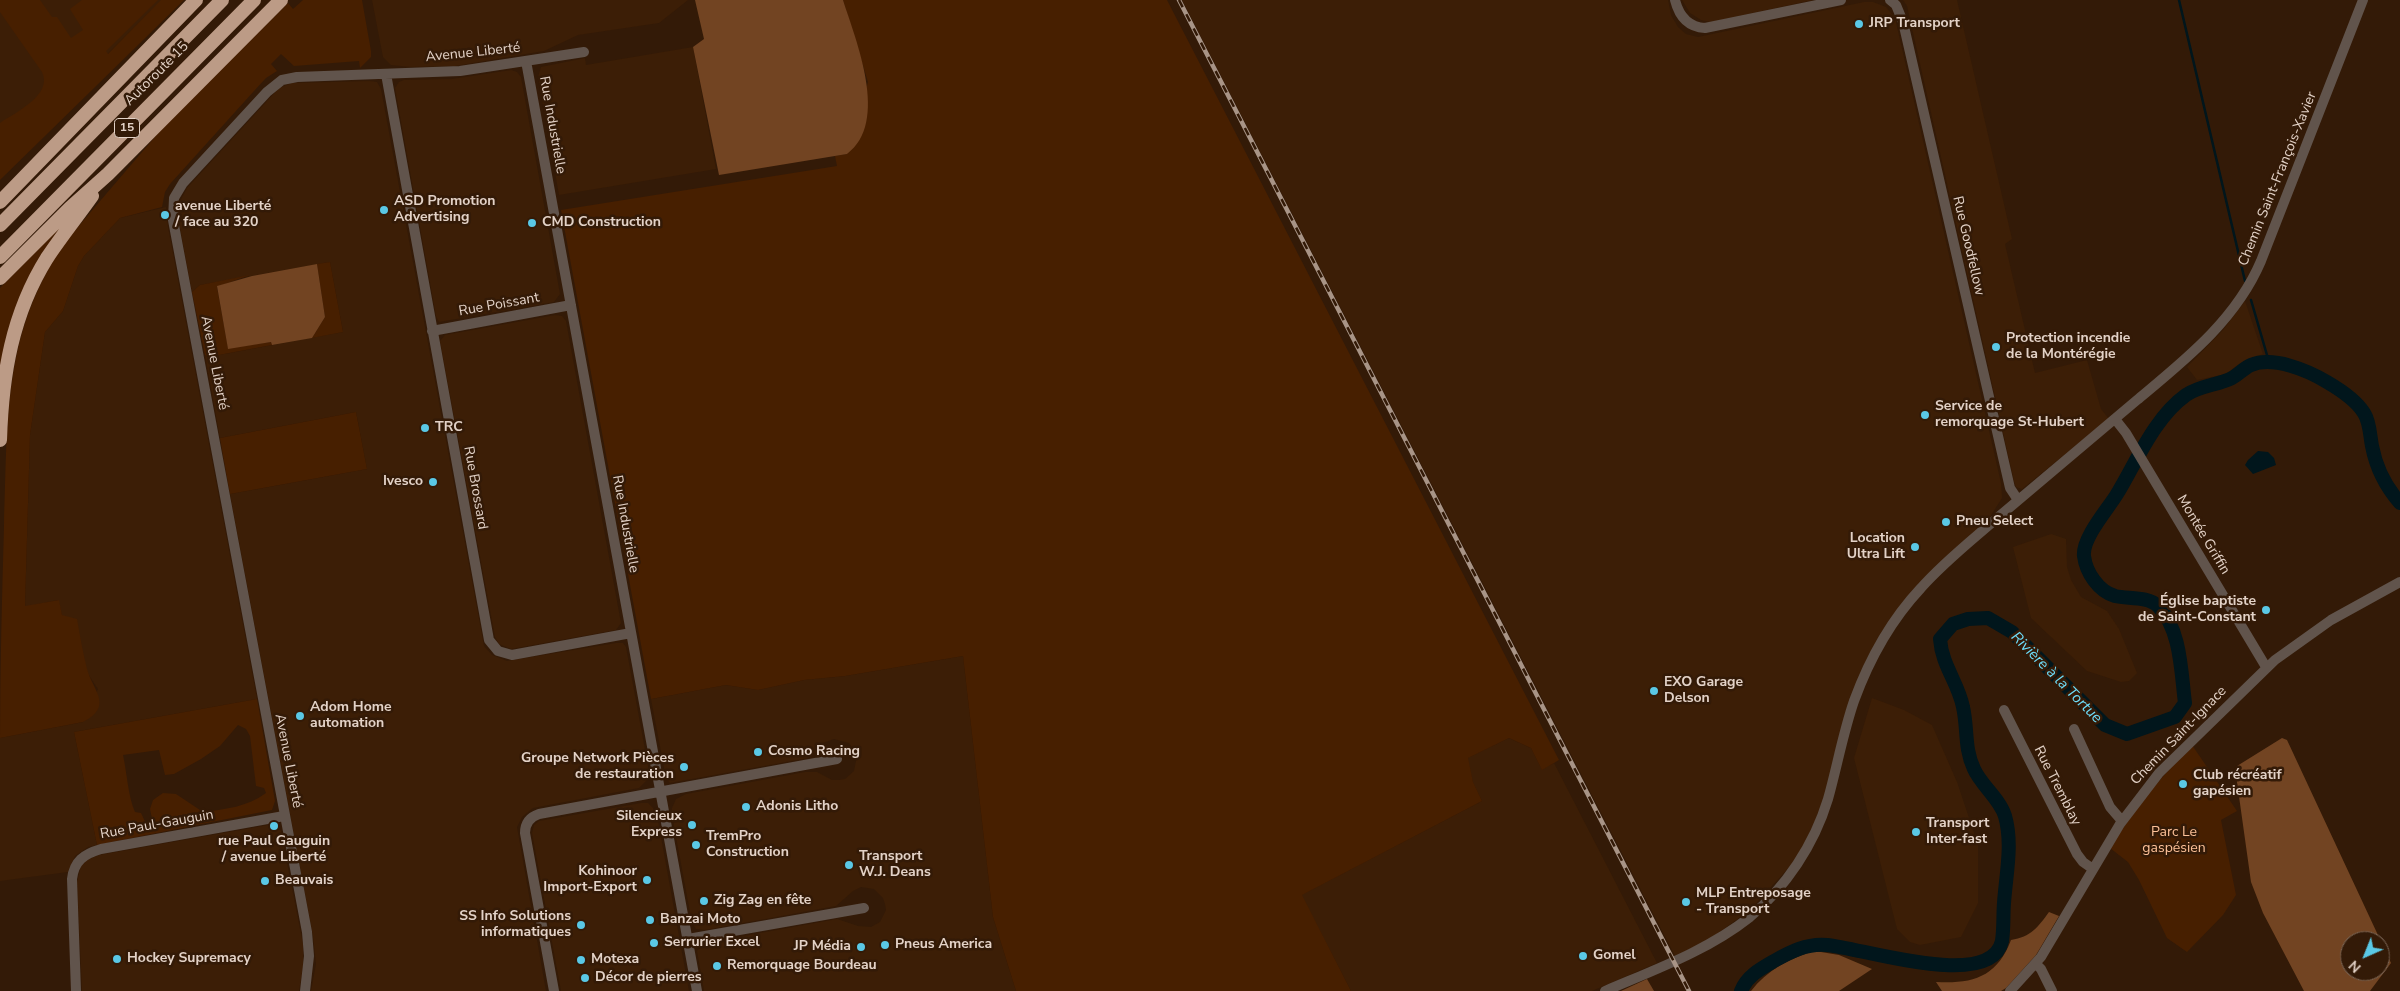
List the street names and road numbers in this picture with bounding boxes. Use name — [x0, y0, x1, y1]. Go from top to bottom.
street label: Autoroute 15 — [121, 38, 193, 110]
street label: Avenue Liberté — [425, 40, 521, 66]
street label: Rue Industrielle — [535, 75, 569, 175]
street label: Chemin Saint-François-Xavier — [2235, 89, 2321, 269]
road number: 15 — [114, 119, 140, 138]
street label: Rue Goodfellow — [1948, 195, 1988, 297]
street label: Rue Poissant — [457, 290, 541, 320]
street label: Avenue Liberté — [197, 315, 231, 411]
street label: Rue Brossard — [459, 445, 491, 531]
street label: Rue Industrielle — [608, 474, 642, 574]
street label: Montée Griffin — [2173, 492, 2233, 578]
street label: Chemin Saint-Ignace — [2128, 683, 2230, 789]
street label: Avenue Liberté — [271, 713, 305, 809]
street label: Rue Tremblay — [2030, 744, 2084, 828]
street label: Rue Paul-Gauguin — [99, 807, 215, 843]

